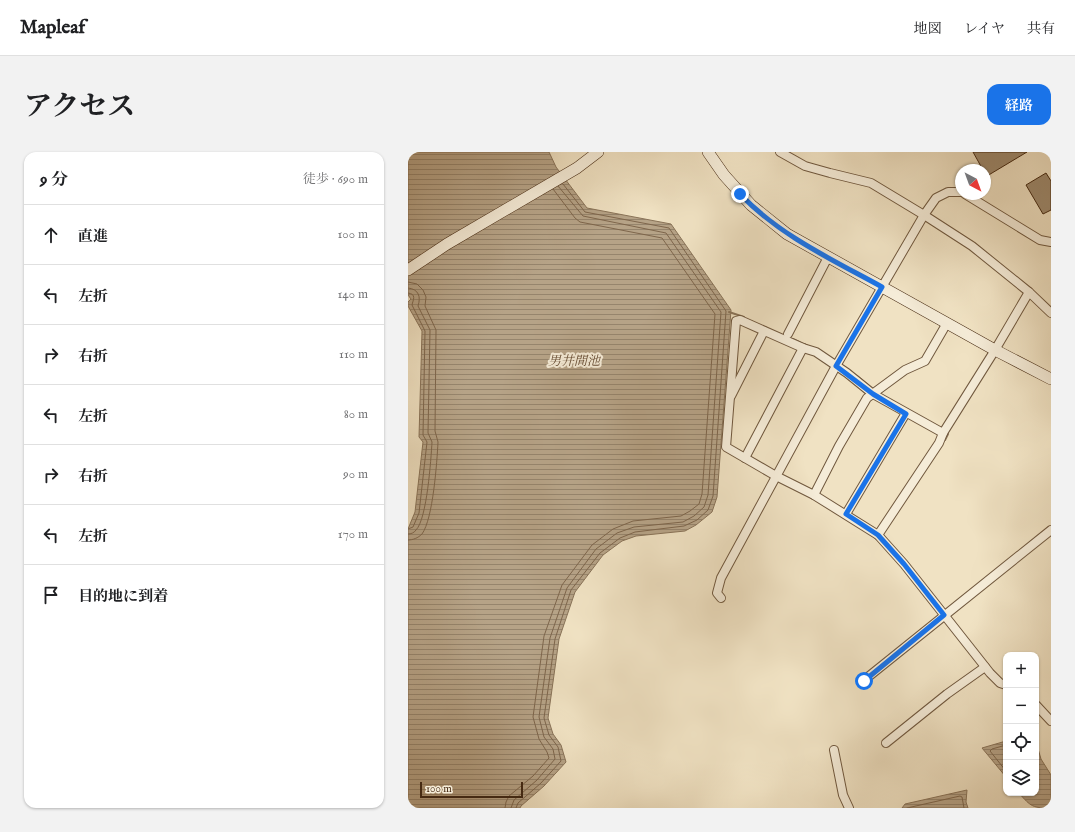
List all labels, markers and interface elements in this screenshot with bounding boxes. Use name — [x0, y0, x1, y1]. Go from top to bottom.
text: Mapleaf — [20, 16, 85, 40]
text: 地図 — [914, 20, 942, 38]
text: レイヤ — [964, 20, 1005, 38]
text: 共有 — [1027, 20, 1055, 38]
button: 経路 — [987, 84, 1051, 125]
text: アクセス — [24, 90, 135, 125]
north arrow — [955, 164, 991, 200]
text: 9 分 — [40, 170, 68, 191]
text: 徒歩 · 690 m — [303, 171, 368, 188]
route end — [731, 185, 749, 203]
icon: ahead — [40, 224, 62, 246]
text: 100 m — [338, 226, 368, 243]
text: 直進 — [78, 227, 108, 246]
icon: left — [40, 284, 62, 306]
text: 140 m — [338, 286, 368, 303]
text: 左折 — [78, 287, 108, 306]
icon: right — [40, 344, 62, 366]
text: 110 m — [339, 346, 368, 363]
text: 右折 — [78, 347, 108, 366]
water label: 男井間池 — [548, 353, 602, 370]
icon: left — [40, 404, 62, 426]
text: 80 m — [344, 406, 368, 423]
text: 左折 — [78, 407, 108, 426]
icon: right — [40, 464, 62, 486]
text: 90 m — [343, 466, 368, 483]
text: 右折 — [78, 467, 108, 486]
icon: left — [40, 524, 62, 546]
text: 170 m — [338, 526, 368, 543]
text: 左折 — [78, 527, 108, 546]
icon: arrive — [40, 584, 62, 606]
text: 目的地に到着 — [78, 587, 168, 606]
map controls — [1003, 652, 1039, 796]
button: + — [1003, 652, 1039, 688]
route start — [855, 672, 873, 690]
button: − — [1003, 688, 1039, 724]
button: locate — [1003, 724, 1039, 760]
button: layers — [1003, 760, 1039, 796]
scale bar — [420, 780, 523, 799]
text: 100 m — [426, 782, 452, 796]

